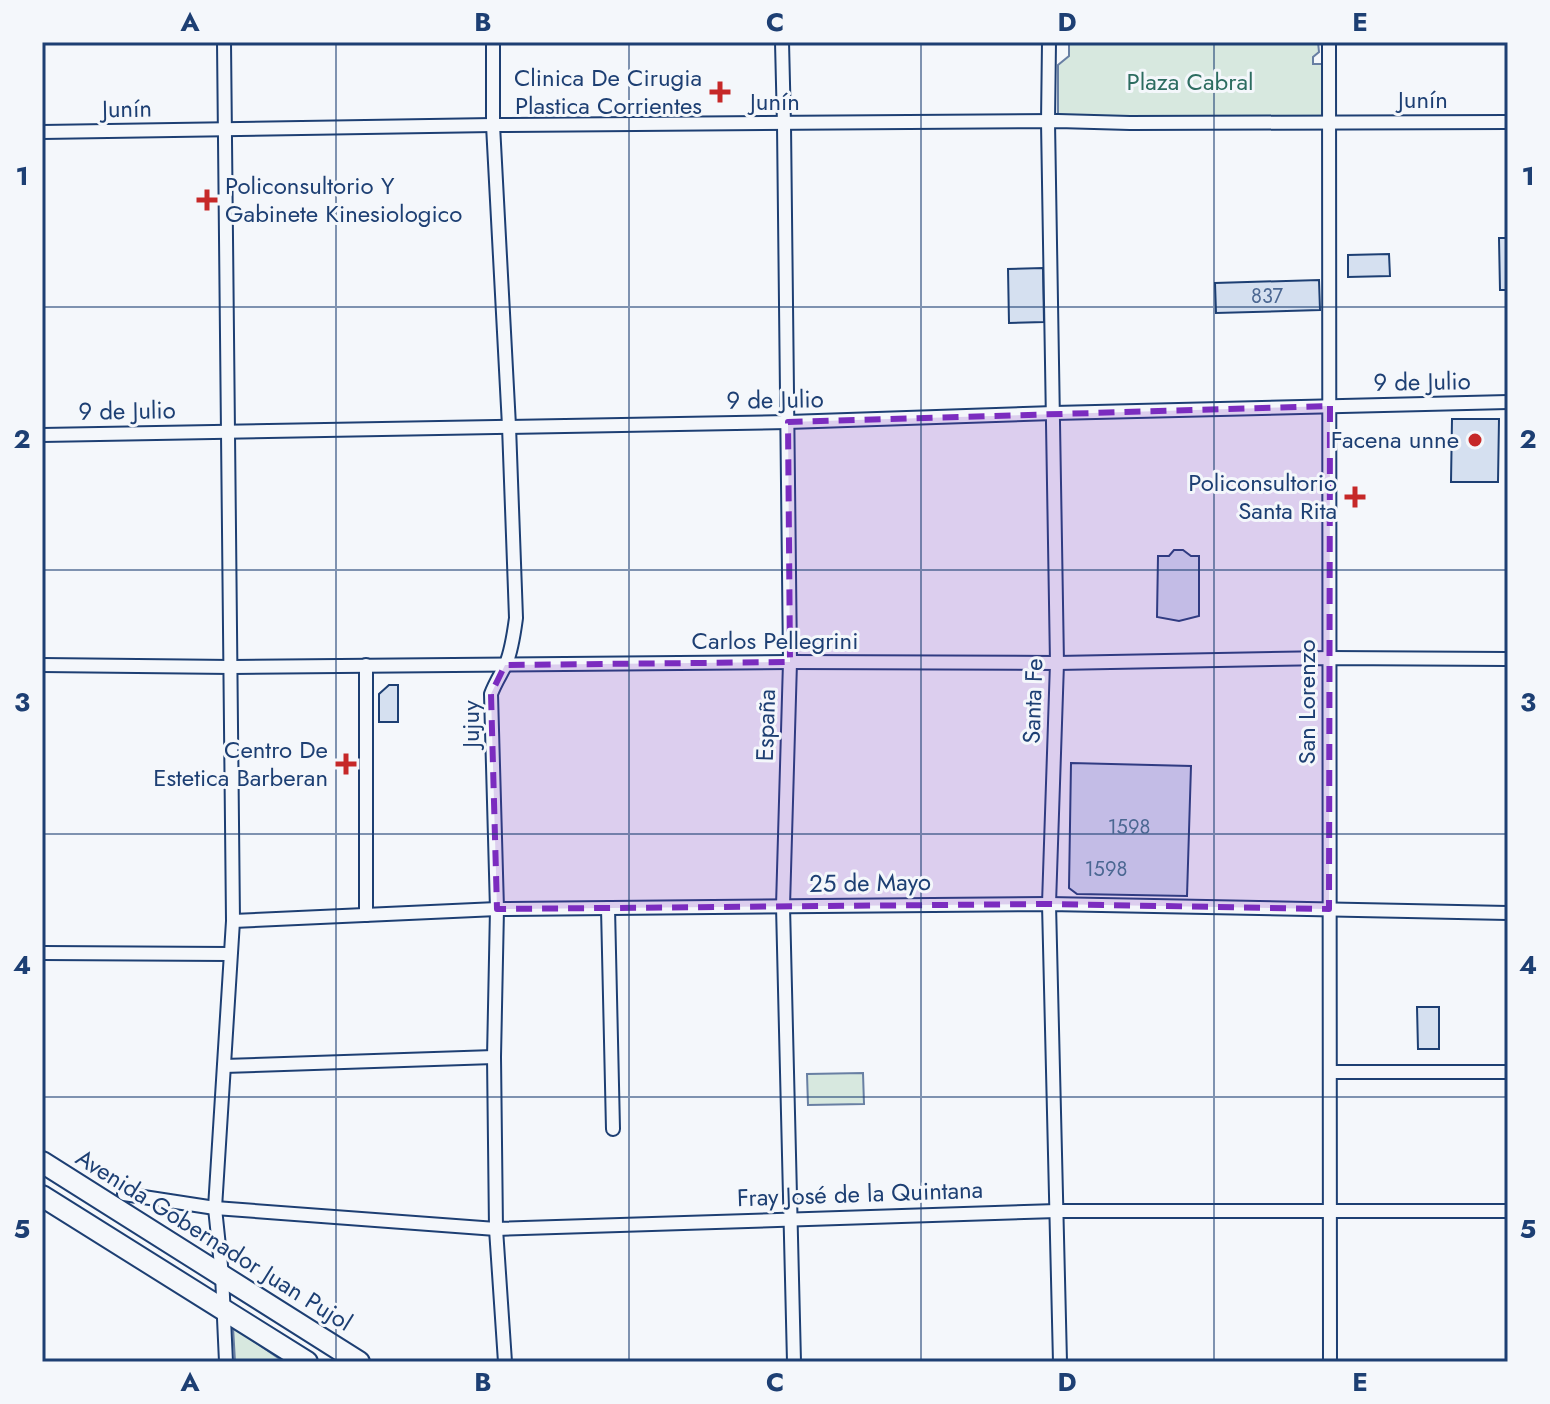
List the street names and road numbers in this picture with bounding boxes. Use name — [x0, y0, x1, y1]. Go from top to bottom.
street label: Junín — [1395, 82, 1448, 117]
street label: Junín — [747, 84, 800, 119]
street label: Junín — [99, 91, 152, 126]
street label: 9 de Julio — [1373, 363, 1471, 400]
street label: 9 de Julio — [726, 381, 824, 418]
street label: 9 de Julio — [78, 392, 176, 429]
street label: Carlos Pellegrini — [692, 623, 858, 658]
street label: San Lorenzo — [1289, 639, 1324, 765]
street label: Santa Fe — [1014, 658, 1051, 744]
street label: España — [747, 688, 784, 762]
street label: Jujuy — [453, 700, 488, 751]
street label: 25 de Mayo — [809, 864, 931, 901]
street label: Avenida Gobernador Juan Pujol — [69, 1140, 359, 1339]
street label: Fray José de la Quintana — [736, 1172, 984, 1215]

